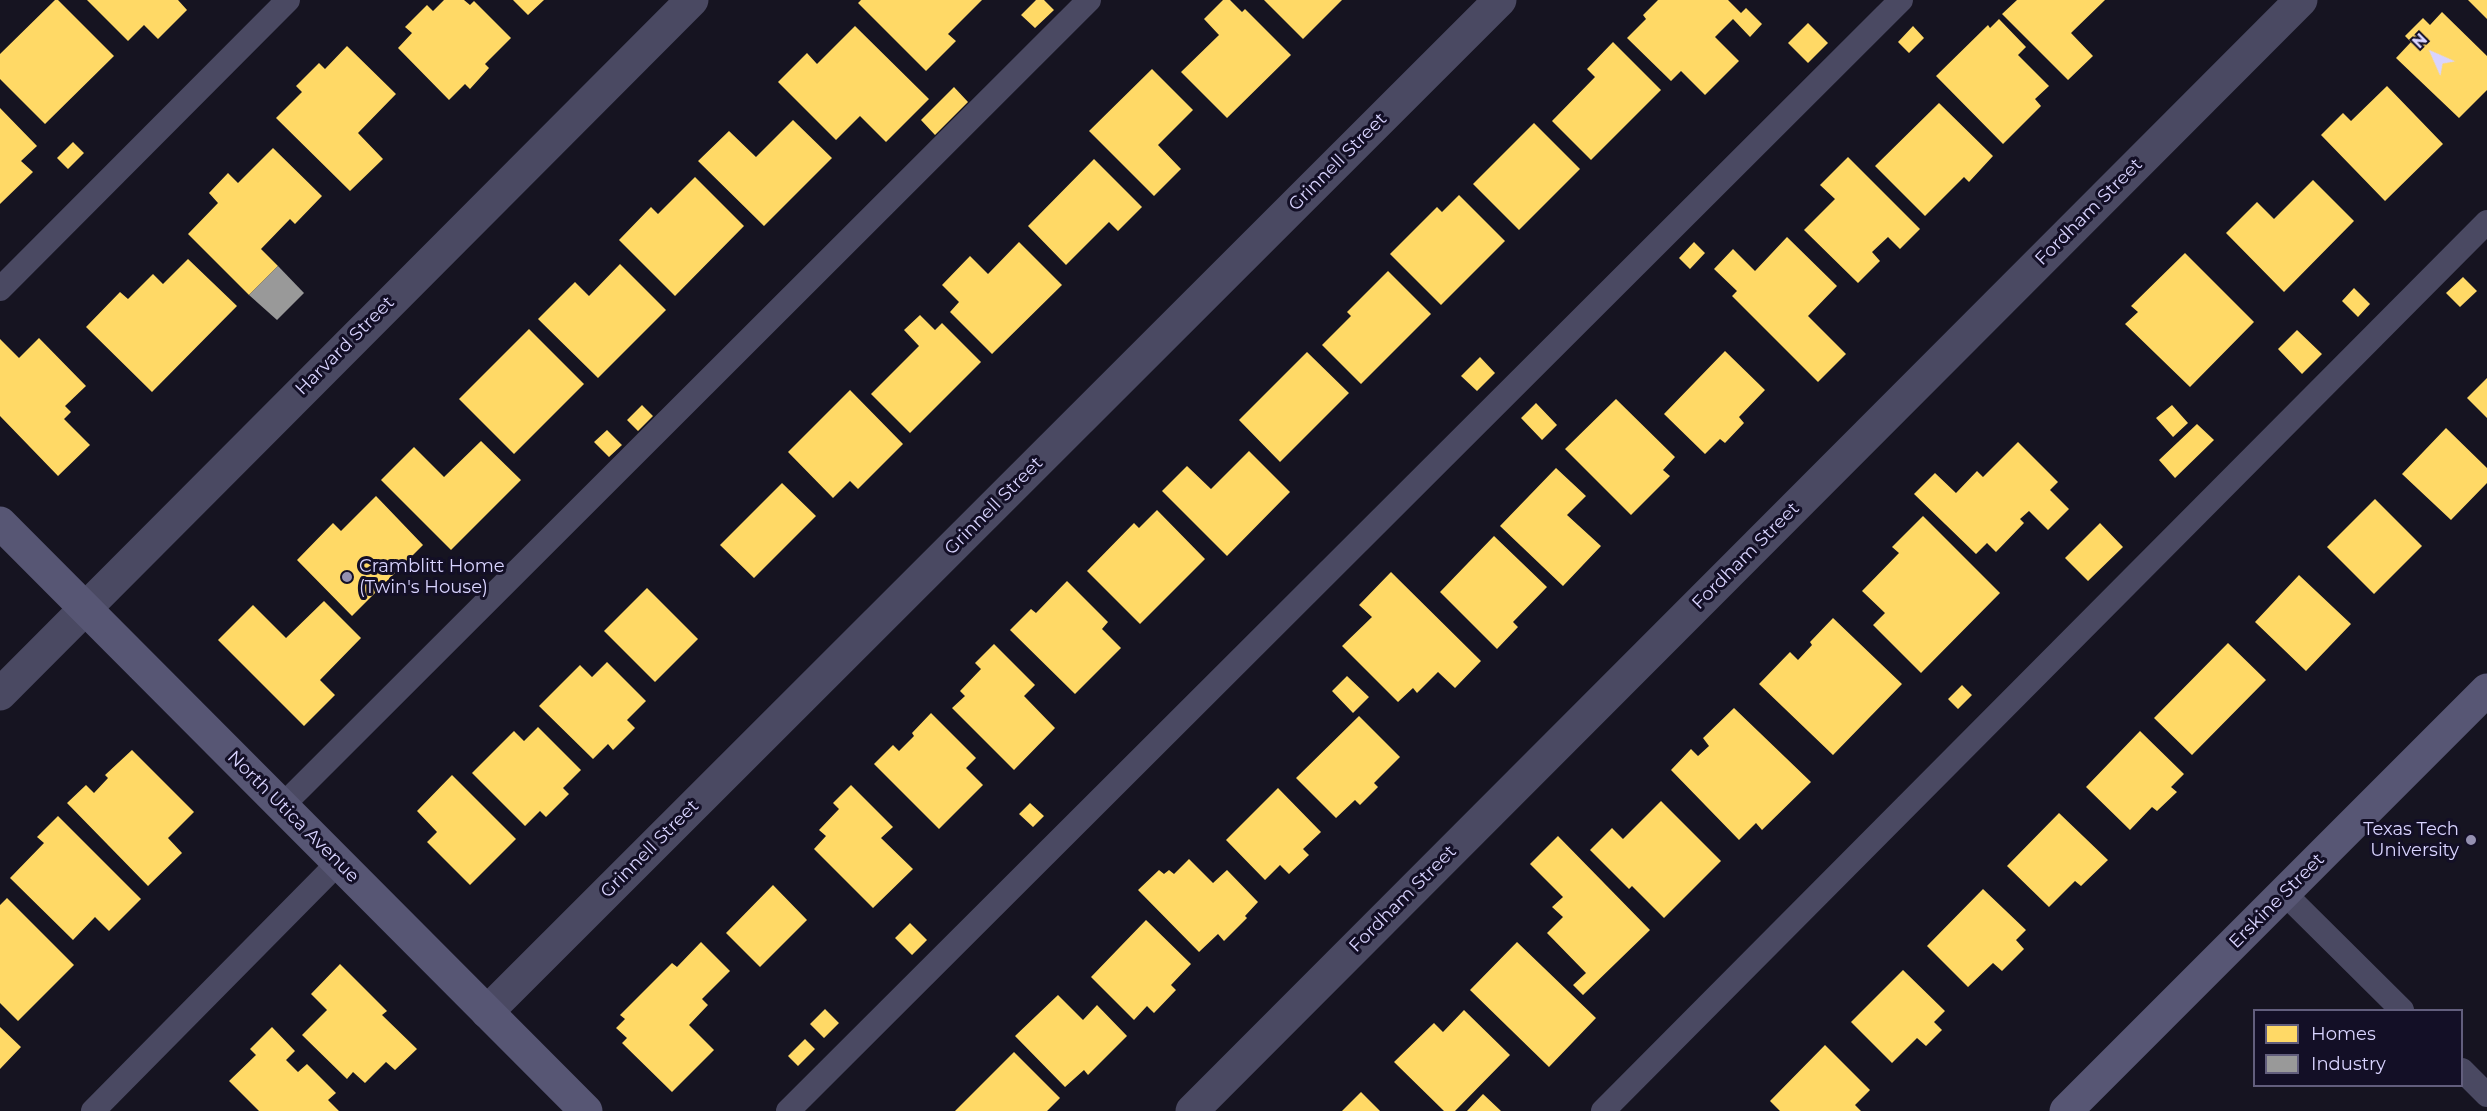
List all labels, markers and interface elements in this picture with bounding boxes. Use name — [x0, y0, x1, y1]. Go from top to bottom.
north arrow — [2403, 24, 2463, 84]
text: N — [2409, 30, 2431, 52]
street label: Grinnell Street — [1284, 108, 1392, 216]
street label: Fordham Street — [2031, 154, 2147, 270]
street label: Harvard Street — [291, 292, 399, 400]
street label: Grinnell Street — [940, 452, 1048, 560]
street label: Fordham Street — [1688, 498, 1804, 614]
place label: Cramblitt Home (Twin's House) — [359, 556, 505, 598]
marker: Cramblitt Home (Twin's House) — [340, 570, 354, 584]
street label: North Utica Avenue — [223, 747, 363, 887]
street label: Grinnell Street — [596, 795, 704, 903]
place label: Texas Tech University — [2363, 819, 2459, 862]
marker: Texas Tech University — [2464, 833, 2478, 847]
street label: Fordham Street — [1345, 841, 1461, 957]
street label: Erskine Street — [2225, 849, 2329, 953]
legend — [2253, 1009, 2463, 1087]
text: Homes — [2311, 1023, 2376, 1045]
text: Industry — [2311, 1053, 2386, 1075]

